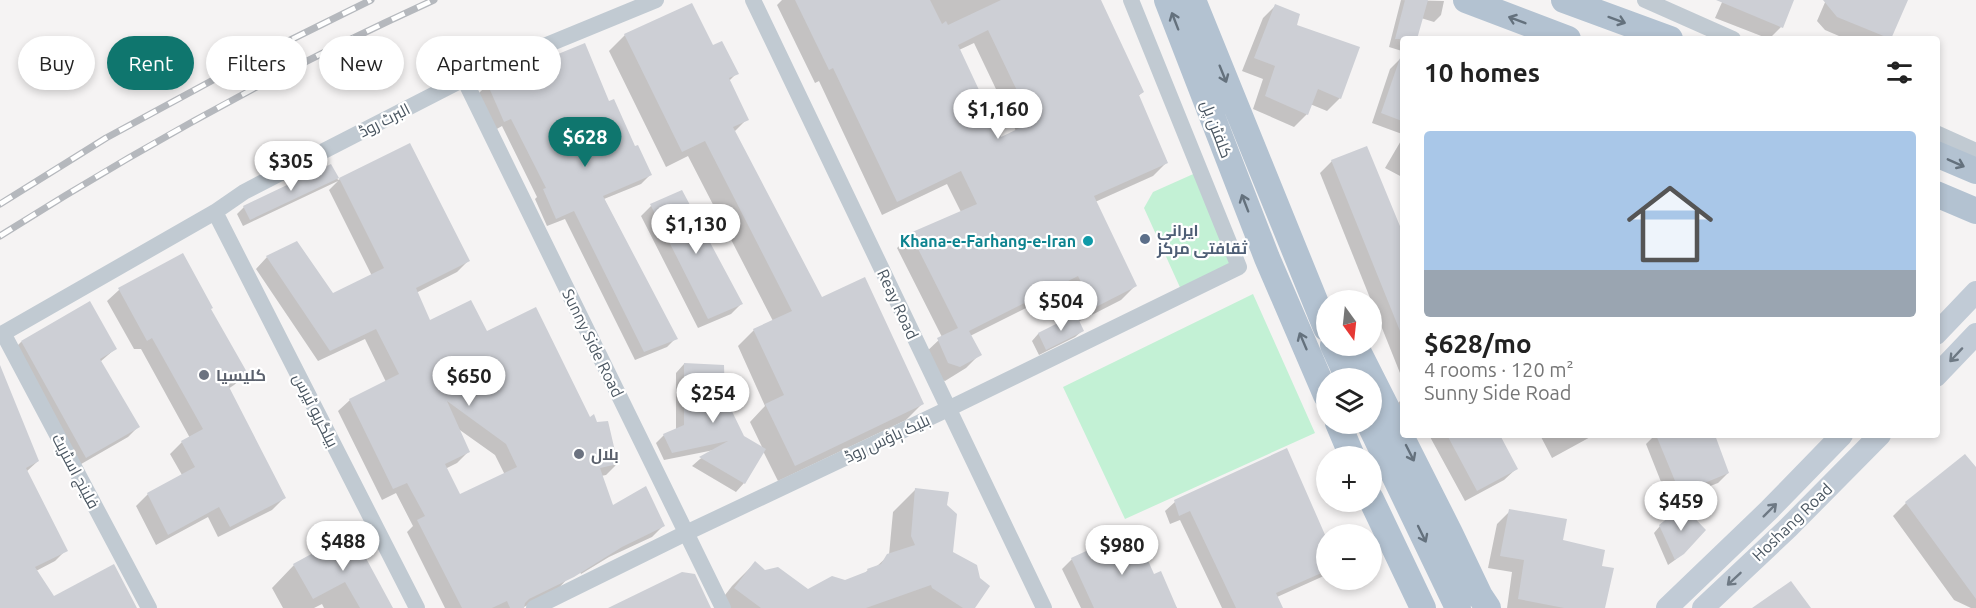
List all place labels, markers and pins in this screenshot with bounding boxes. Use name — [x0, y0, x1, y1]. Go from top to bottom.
pin: $1,160 — [949, 89, 1047, 140]
pin: $628 — [549, 117, 621, 168]
pin: $305 — [255, 141, 327, 192]
pin: $1,130 — [647, 204, 745, 255]
place label: ایرانی ثقافتی مرکز — [1156, 221, 1248, 258]
place label: Khana-e-Farhang-e-Iran — [900, 232, 1076, 250]
marker: ایرانی ثقافتی مرکز — [1138, 232, 1152, 246]
marker: Khana-e-Farhang-e-Iran — [1081, 234, 1095, 248]
pin: $504 — [1025, 281, 1097, 332]
pin: $650 — [433, 356, 505, 407]
place label: کلیسیا — [216, 366, 266, 384]
marker: کلیسیا — [197, 368, 211, 382]
pin: $254 — [677, 373, 749, 424]
place label: بلال — [591, 445, 619, 464]
marker: بلال — [572, 447, 586, 461]
pin: $459 — [1645, 481, 1717, 532]
pin: $488 — [307, 521, 379, 572]
pin: $980 — [1086, 525, 1158, 576]

